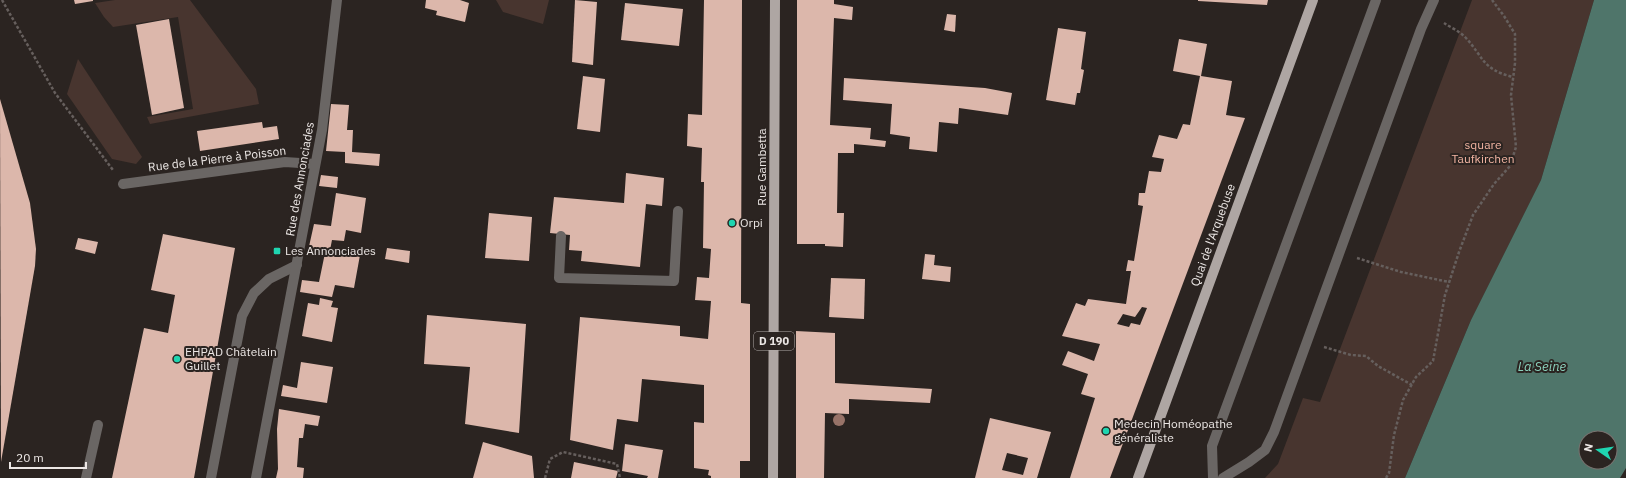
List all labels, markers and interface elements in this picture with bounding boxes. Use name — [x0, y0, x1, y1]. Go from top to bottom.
street label: Rue des Annonciades — [282, 120, 317, 237]
street label: Rue Gambetta — [754, 128, 769, 206]
park label: square Taufkirchen — [1451, 137, 1515, 166]
street label: Rue de la Pierre à Poisson — [147, 143, 287, 174]
street label: Quai de l'Arquebuse — [1187, 181, 1238, 288]
place label: Orpi — [740, 215, 763, 230]
marker: Orpi — [727, 218, 737, 228]
place label: Les Annonciades — [285, 243, 376, 258]
marker: Les Annonciades — [272, 246, 282, 256]
road number: D 190 — [754, 332, 794, 350]
place label: EHPAD Châtelain Guillet — [185, 344, 277, 373]
marker: EHPAD Châtelain Guillet — [172, 354, 182, 364]
water label: La Seine — [1518, 358, 1567, 375]
place label: Medecin Homéopathe généraliste — [1114, 416, 1233, 445]
marker: Medecin Homéopathe généraliste — [1101, 426, 1111, 436]
north arrow — [1578, 430, 1618, 470]
text: N — [1581, 442, 1596, 453]
scale bar — [10, 444, 86, 470]
text: 20 m — [16, 450, 44, 465]

